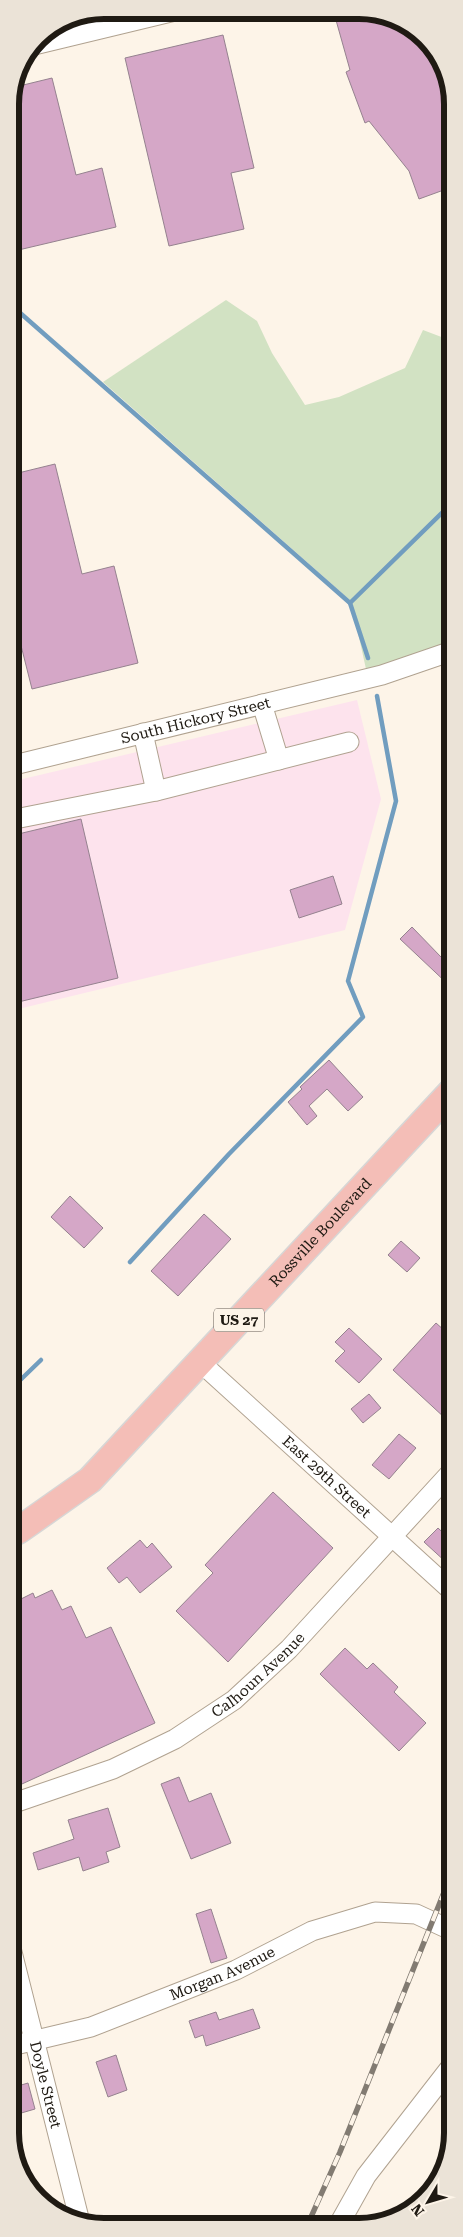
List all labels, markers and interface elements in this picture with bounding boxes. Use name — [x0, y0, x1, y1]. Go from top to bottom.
street label: South Hickory Street — [119, 694, 273, 748]
street label: Rossville Boulevard — [266, 1174, 376, 1290]
road number: US 27 — [214, 1308, 264, 1332]
street label: East 29th Street — [279, 1432, 375, 1522]
street label: Calhoun Avenue — [208, 1629, 309, 1721]
street label: Morgan Avenue — [167, 1943, 278, 2004]
street label: Doyle Street — [26, 2039, 65, 2131]
north arrow — [403, 2177, 453, 2227]
text: N — [408, 2201, 427, 2219]

